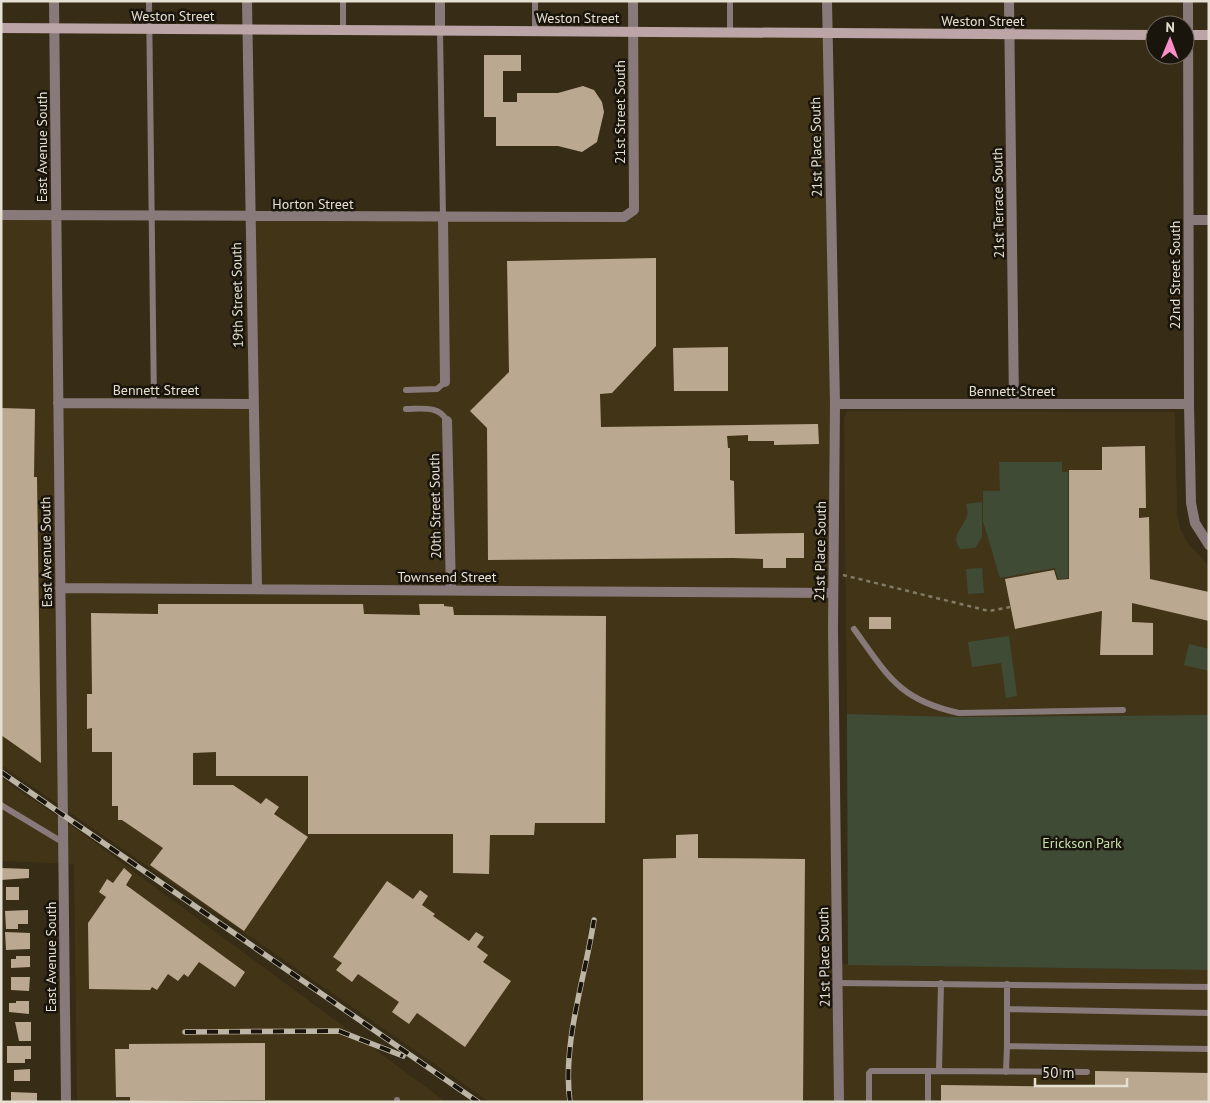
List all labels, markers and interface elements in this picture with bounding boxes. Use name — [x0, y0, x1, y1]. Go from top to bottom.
street label: Weston Street — [131, 7, 215, 25]
street label: Weston Street — [536, 9, 620, 27]
street label: Weston Street — [941, 12, 1025, 30]
north arrow — [1145, 15, 1195, 65]
text: N — [1165, 18, 1175, 36]
street label: 21st Street South — [611, 60, 629, 164]
street label: East Avenue South — [33, 92, 51, 202]
street label: 21st Place South — [806, 97, 826, 197]
street label: 21st Terrace South — [988, 148, 1008, 258]
street label: Horton Street — [272, 195, 354, 213]
street label: 22nd Street South — [1166, 221, 1184, 329]
street label: 19th Street South — [227, 242, 247, 348]
street label: Bennett Street — [113, 381, 200, 399]
street label: Bennett Street — [969, 382, 1056, 400]
street label: 20th Street South — [425, 453, 445, 559]
street label: East Avenue South — [36, 496, 56, 608]
street label: 21st Place South — [810, 501, 830, 601]
street label: Townsend Street — [398, 568, 497, 586]
park label: Erickson Park — [1042, 834, 1122, 852]
street label: East Avenue South — [42, 902, 60, 1012]
street label: 21st Place South — [814, 907, 834, 1007]
scale bar — [1035, 1056, 1128, 1088]
text: 50 m — [1042, 1063, 1075, 1082]

